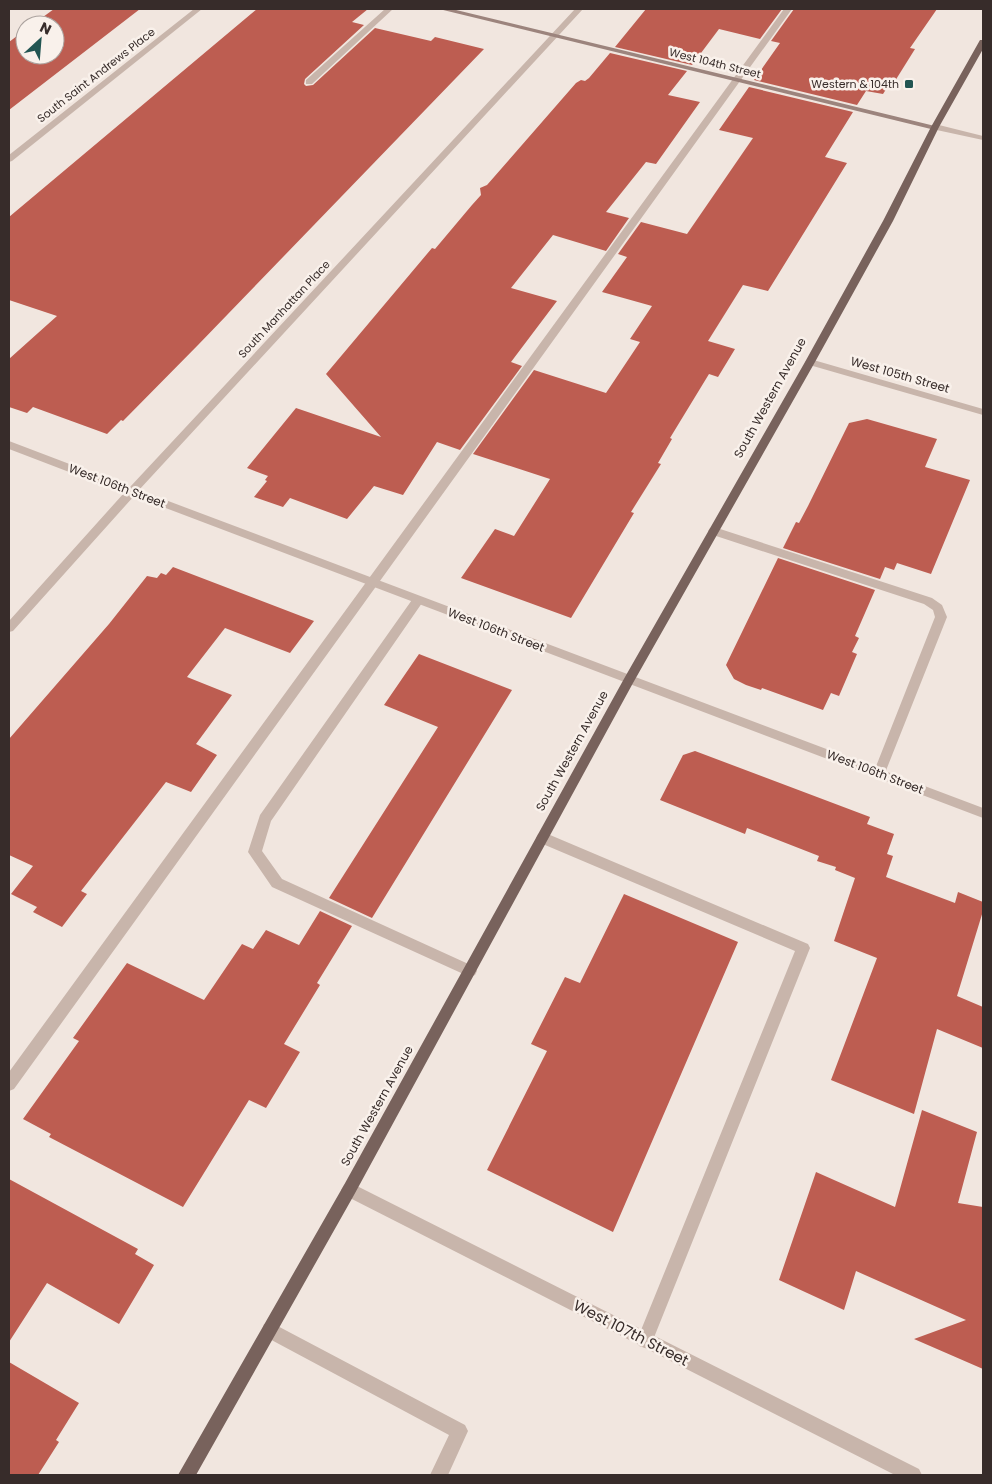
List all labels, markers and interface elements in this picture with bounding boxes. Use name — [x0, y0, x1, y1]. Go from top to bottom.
north arrow — [15, 15, 65, 65]
text: N — [37, 17, 55, 40]
street label: South Saint Andrews Place — [34, 24, 158, 126]
street label: West 104th Street — [668, 44, 762, 82]
place label: Western & 104th — [811, 76, 899, 92]
marker: Western & 104th — [903, 78, 915, 90]
street label: South Manhattan Place — [234, 256, 334, 361]
street label: South Western Avenue — [729, 334, 810, 461]
street label: West 105th Street — [849, 352, 952, 397]
street label: West 106th Street — [66, 459, 168, 512]
street label: West 106th Street — [445, 603, 547, 656]
street label: South Western Avenue — [531, 687, 612, 814]
street label: West 106th Street — [824, 745, 926, 798]
street label: South Western Avenue — [336, 1042, 417, 1169]
street label: West 107th Street — [570, 1294, 692, 1371]

